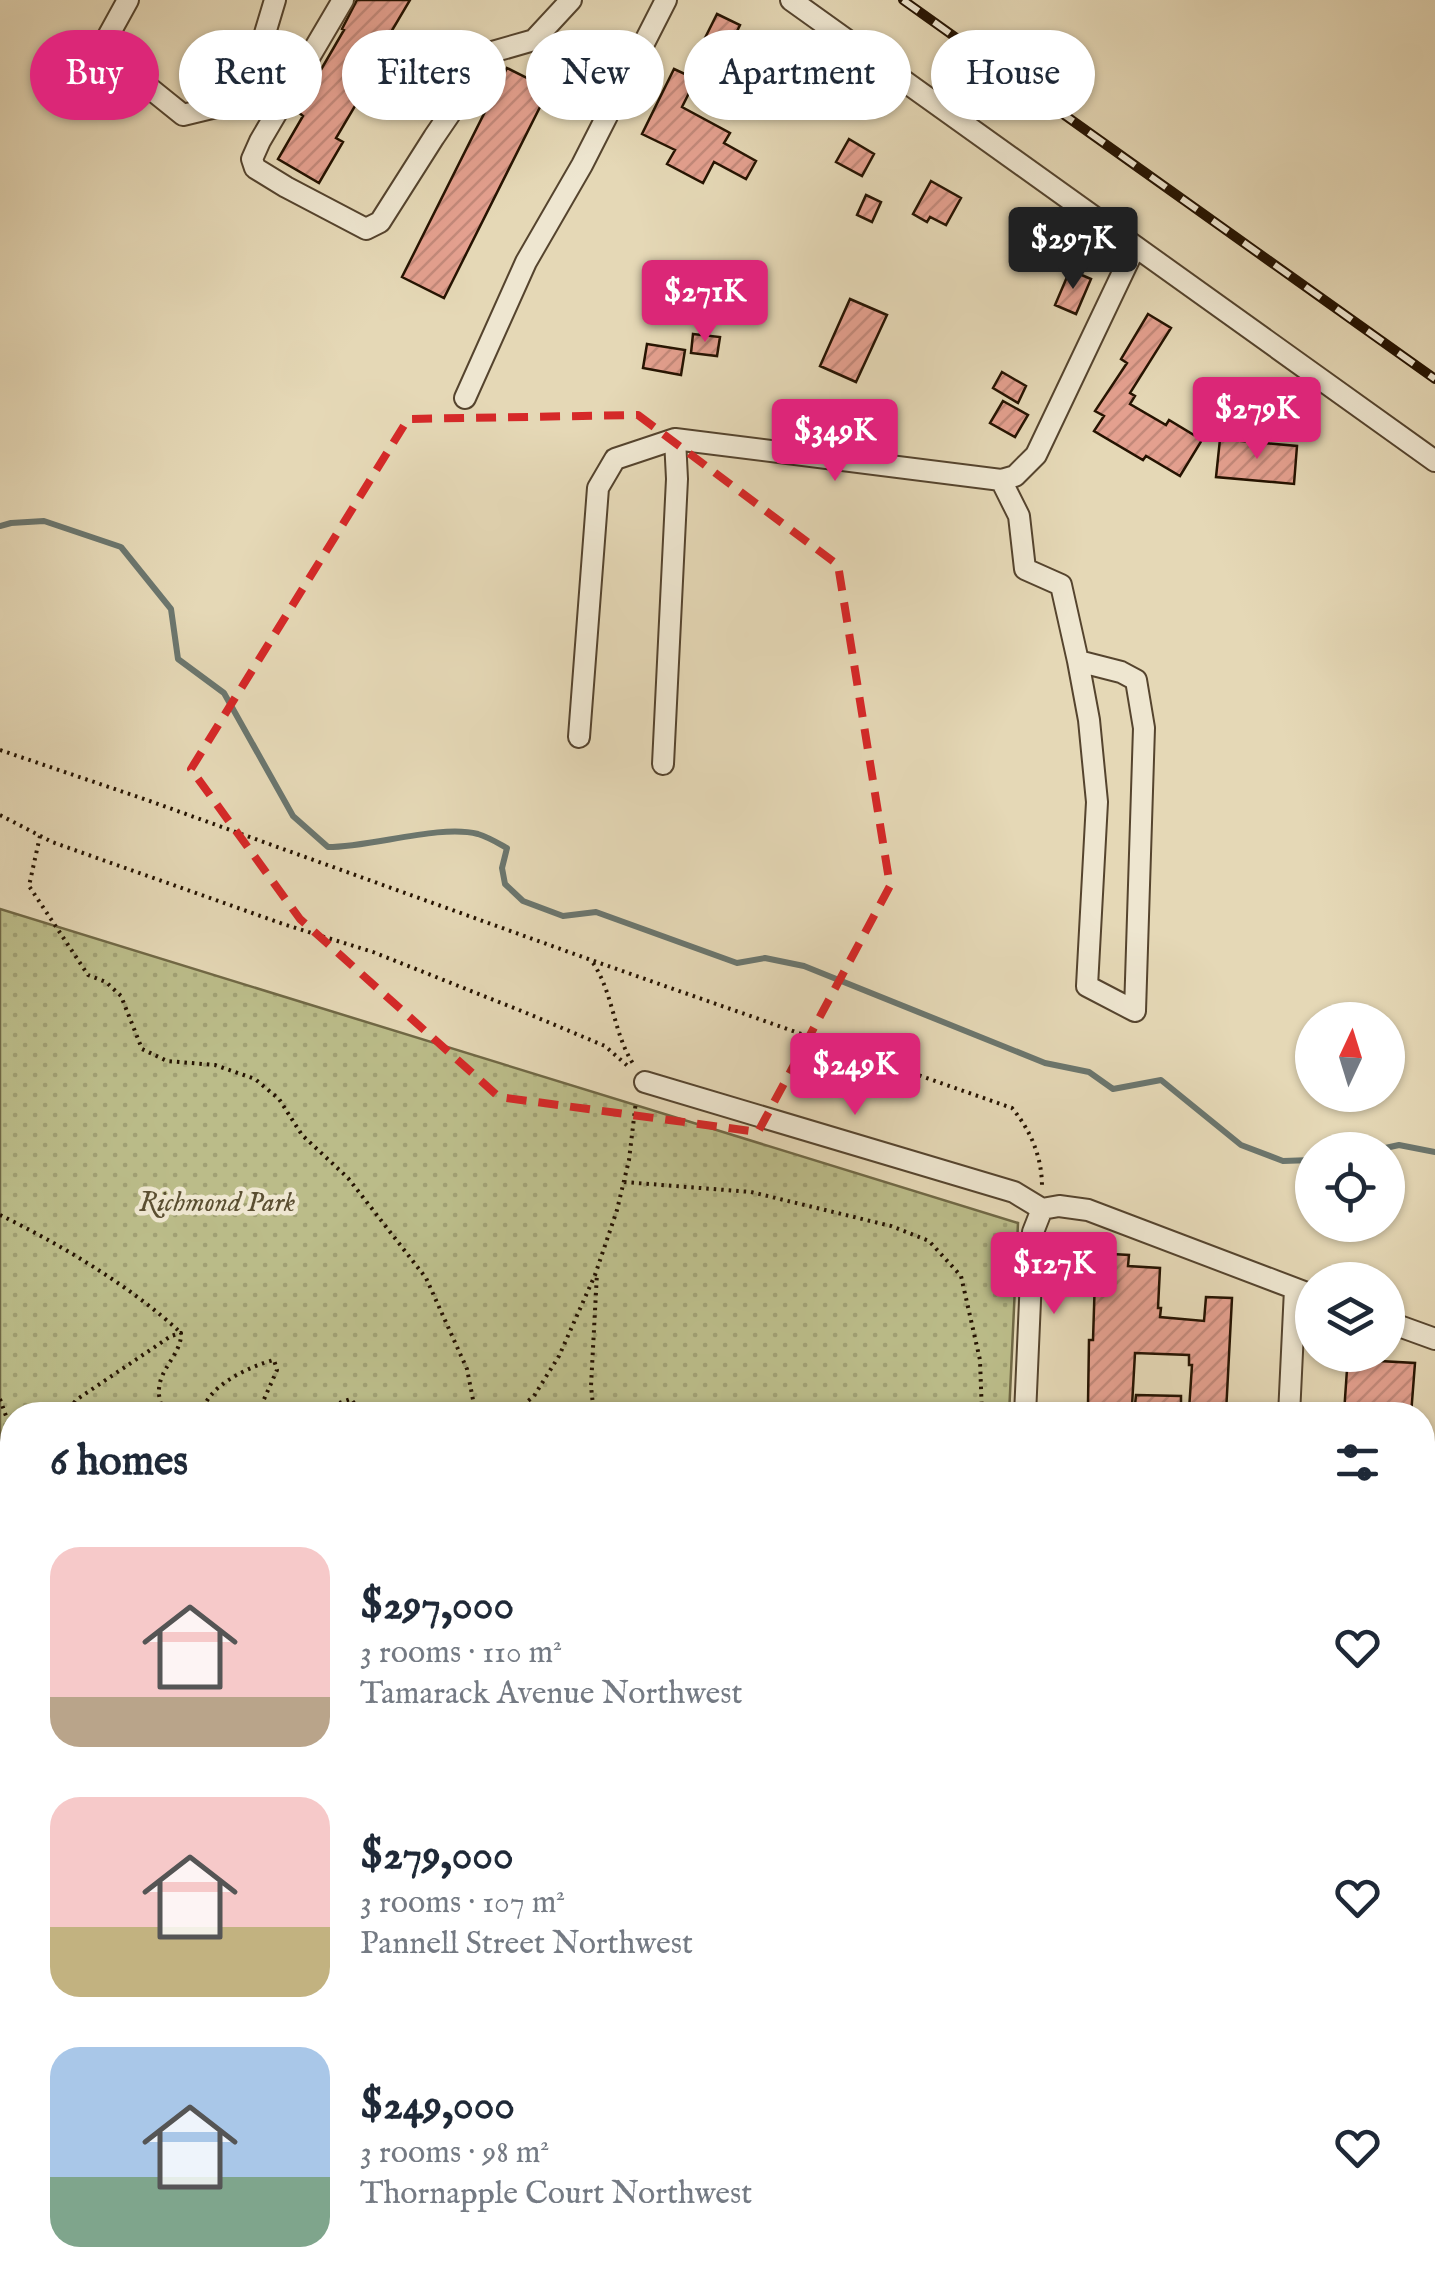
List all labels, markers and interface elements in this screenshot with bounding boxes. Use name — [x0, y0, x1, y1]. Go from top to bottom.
chip: Buy — [30, 30, 159, 120]
chip: Rent — [179, 30, 322, 120]
chip: Filters — [342, 30, 506, 120]
chip: New — [526, 30, 664, 120]
chip: Apartment — [684, 30, 911, 120]
chip: House — [931, 30, 1095, 120]
pin: $297K — [1003, 207, 1143, 292]
text: $297K — [1031, 219, 1115, 260]
pin: $271K — [635, 260, 775, 345]
text: $271K — [664, 272, 746, 313]
pin: $279K — [1187, 377, 1327, 462]
text: $279K — [1215, 389, 1299, 430]
pin: $349K — [765, 399, 905, 484]
text: $349K — [794, 411, 876, 452]
north arrow — [1295, 1002, 1405, 1112]
map controls — [1295, 1002, 1405, 1372]
pin: $249K — [785, 1033, 925, 1118]
text: $249K — [812, 1045, 898, 1086]
button: locate — [1295, 1132, 1405, 1242]
park label: Richmond Park — [139, 1186, 295, 1221]
pin: $127K — [984, 1232, 1124, 1317]
text: $127K — [1013, 1244, 1095, 1285]
button: layers — [1295, 1262, 1405, 1372]
icon: filters — [1330, 1435, 1385, 1490]
text: 6 homes — [50, 1436, 188, 1489]
text: $297,000 — [360, 1580, 514, 1633]
icon: home — [130, 1587, 250, 1707]
icon: heart — [1330, 1620, 1385, 1675]
text: 3 rooms · 110 m² — [360, 1633, 562, 1674]
text: Tamarack Avenue Northwest — [360, 1674, 742, 1715]
text: $279,000 — [360, 1830, 514, 1883]
icon: home — [130, 1837, 250, 1957]
icon: heart — [1330, 1870, 1385, 1925]
text: 3 rooms · 107 m² — [360, 1883, 565, 1924]
text: Pannell Street Northwest — [360, 1924, 693, 1965]
text: $249,000 — [360, 2080, 515, 2133]
icon: home — [130, 2087, 250, 2207]
icon: heart — [1330, 2120, 1385, 2175]
text: 3 rooms · 98 m² — [360, 2133, 549, 2174]
text: Thornapple Court Northwest — [360, 2174, 752, 2215]

